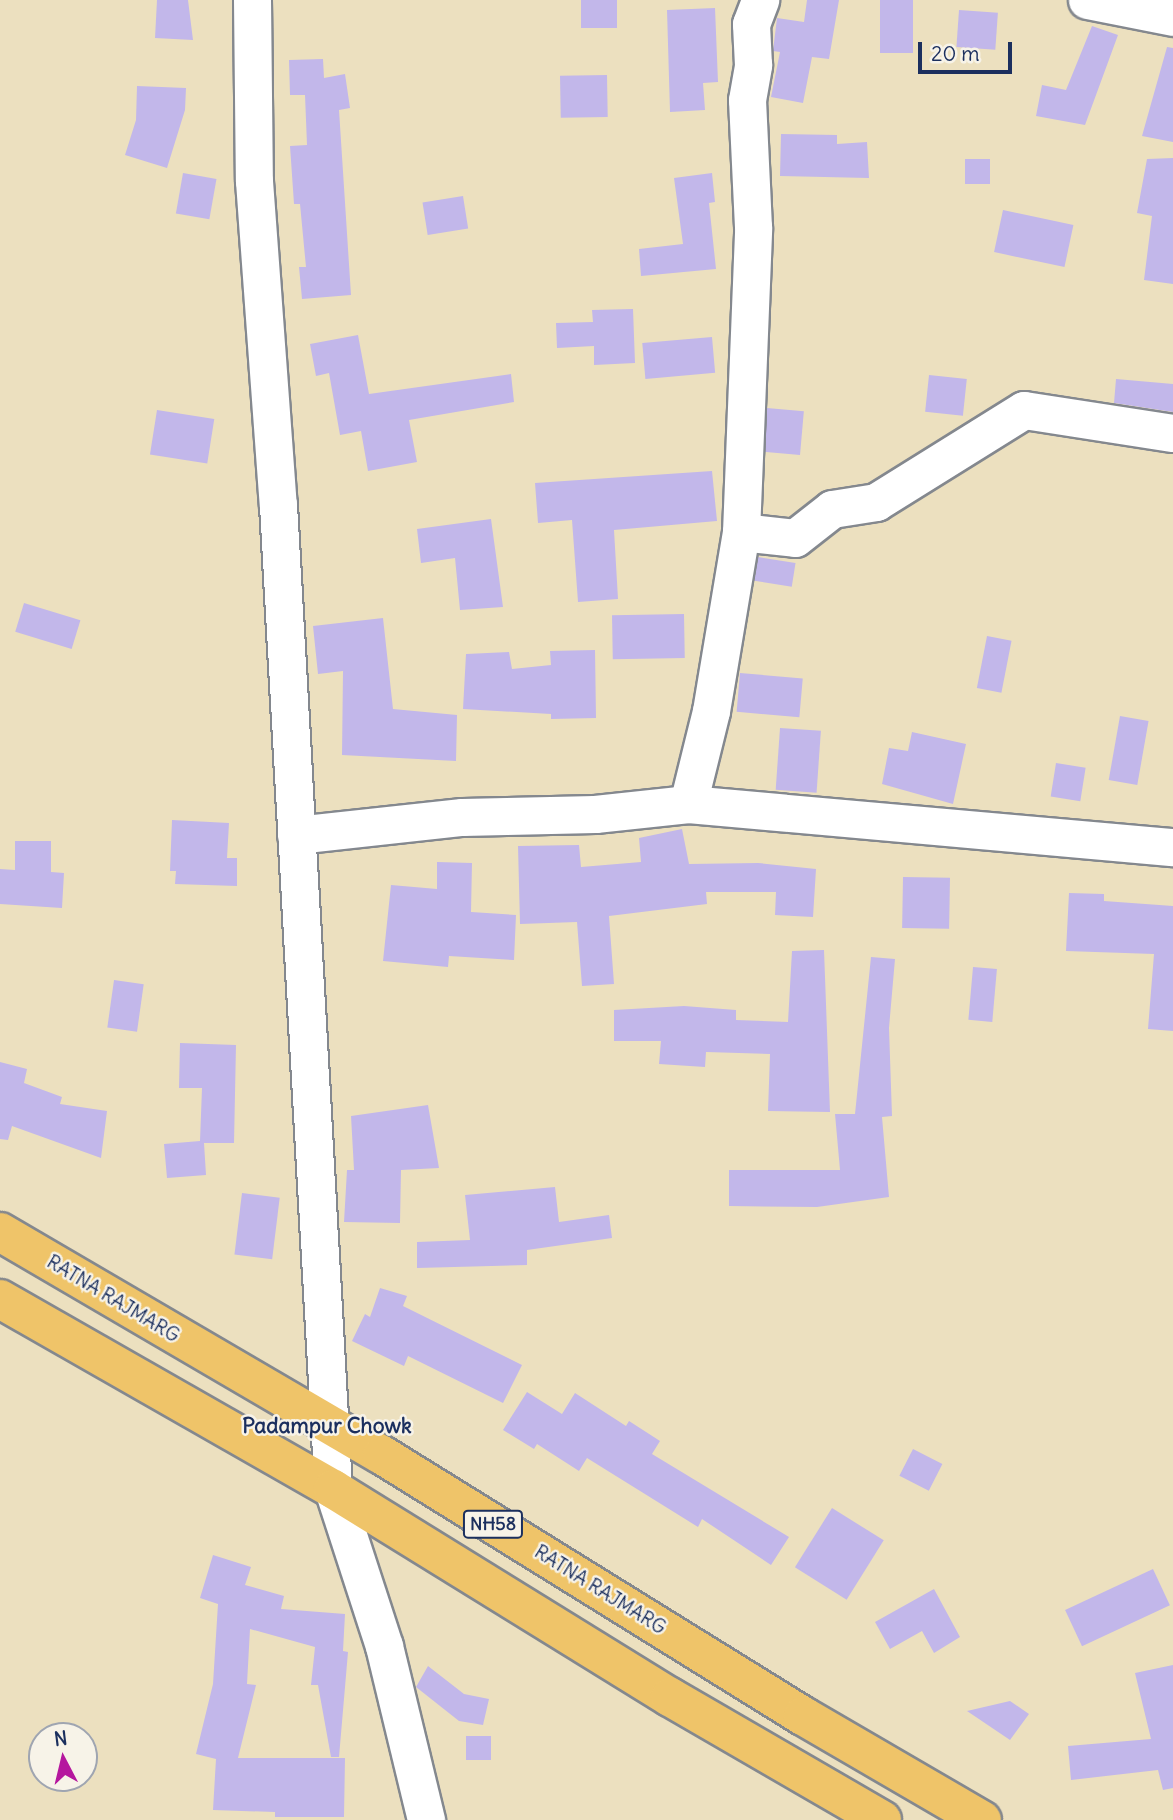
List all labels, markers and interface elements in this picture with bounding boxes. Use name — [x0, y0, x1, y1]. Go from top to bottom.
scale bar — [921, 28, 1016, 72]
text: 20 m — [931, 40, 980, 67]
street label: RATNA RAJMARG — [43, 1250, 183, 1348]
district label: Padampur Chowk — [242, 1413, 412, 1439]
road number: NH58 — [462, 1510, 524, 1539]
street label: RATNA RAJMARG — [530, 1540, 670, 1640]
north arrow — [28, 1722, 98, 1792]
text: N — [53, 1725, 69, 1751]

